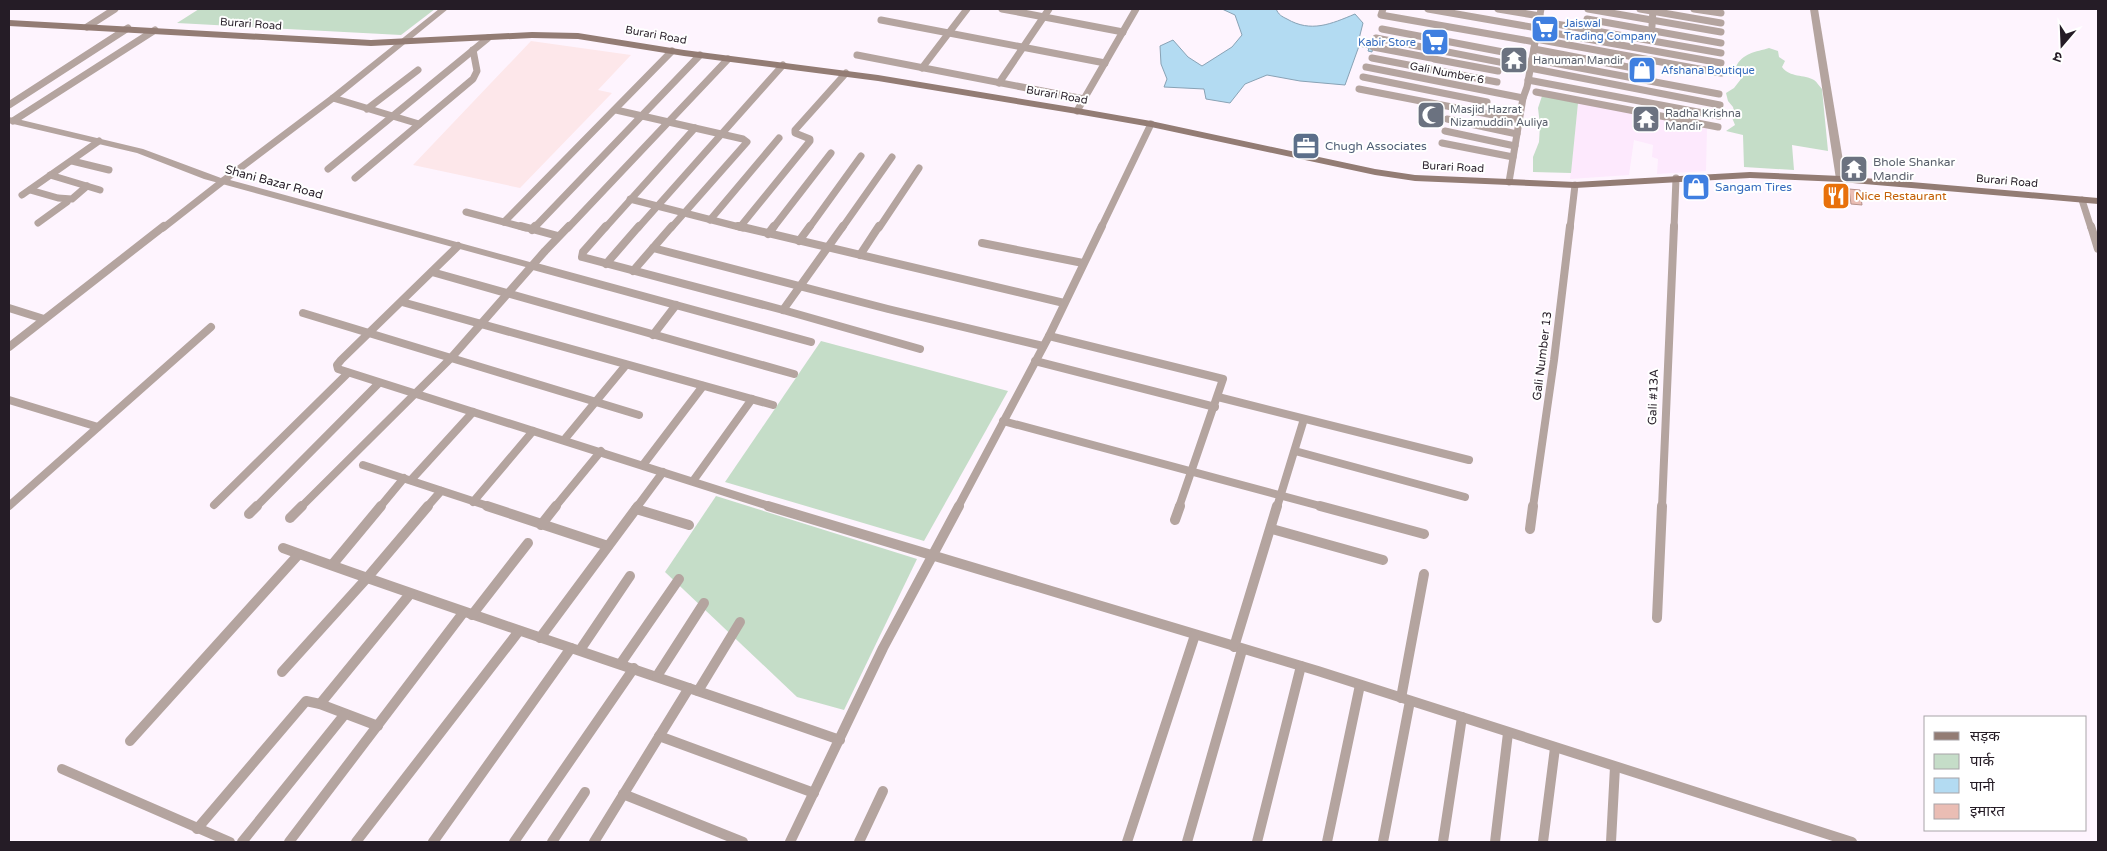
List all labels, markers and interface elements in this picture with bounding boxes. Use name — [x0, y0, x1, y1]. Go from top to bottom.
supermarket icon: Jaiswal Trading Company — [1530, 14, 1560, 44]
street label: Burari Road — [220, 15, 282, 33]
place label: Jaiswal Trading Company — [1564, 17, 1657, 43]
north arrow — [2037, 20, 2087, 70]
street label: Burari Road — [624, 23, 688, 47]
supermarket icon: Kabir Store — [1420, 27, 1450, 57]
place label: Kabir Store — [1358, 36, 1416, 49]
temple icon: Hanuman Mandir — [1499, 45, 1529, 75]
text: उ — [2051, 47, 2065, 66]
place label: Hanuman Mandir — [1533, 54, 1625, 67]
shop icon: Afshana Boutique — [1627, 55, 1657, 85]
street label: Gali Number 6 — [1409, 59, 1485, 87]
place label: Afshana Boutique — [1661, 64, 1755, 77]
street label: Burari Road — [1025, 83, 1089, 107]
mosque icon: Masjid Hazrat Nizamuddin Auliya — [1416, 100, 1446, 130]
place label: Masjid Hazrat Nizamuddin Auliya — [1450, 103, 1548, 129]
temple icon: Radha Krishna Mandir — [1631, 104, 1661, 134]
place label: Radha Krishna Mandir — [1665, 107, 1741, 133]
office icon: Chugh Associates — [1291, 131, 1321, 161]
place label: Chugh Associates — [1325, 139, 1427, 153]
temple icon: Bhole Shankar Mandir — [1839, 154, 1869, 184]
place label: Bhole Shankar Mandir — [1873, 155, 1956, 183]
street label: Burari Road — [1422, 159, 1484, 175]
street label: Shani Bazar Road — [224, 162, 324, 202]
shop icon: Sangam Tires — [1681, 172, 1711, 202]
street label: Burari Road — [1975, 172, 2039, 190]
place label: Sangam Tires — [1715, 180, 1792, 194]
restaurant icon: Nice Restaurant — [1821, 181, 1851, 211]
place label: Nice Restaurant — [1855, 189, 1947, 203]
street label: Gali Number 13 — [1530, 311, 1554, 401]
street label: Gali #13A — [1645, 369, 1661, 425]
legend — [1924, 716, 2087, 831]
text: सड़क — [1970, 727, 2000, 745]
text: पार्क — [1970, 752, 1994, 770]
text: पानी — [1970, 777, 1996, 795]
text: इमारत — [1970, 802, 2005, 820]

